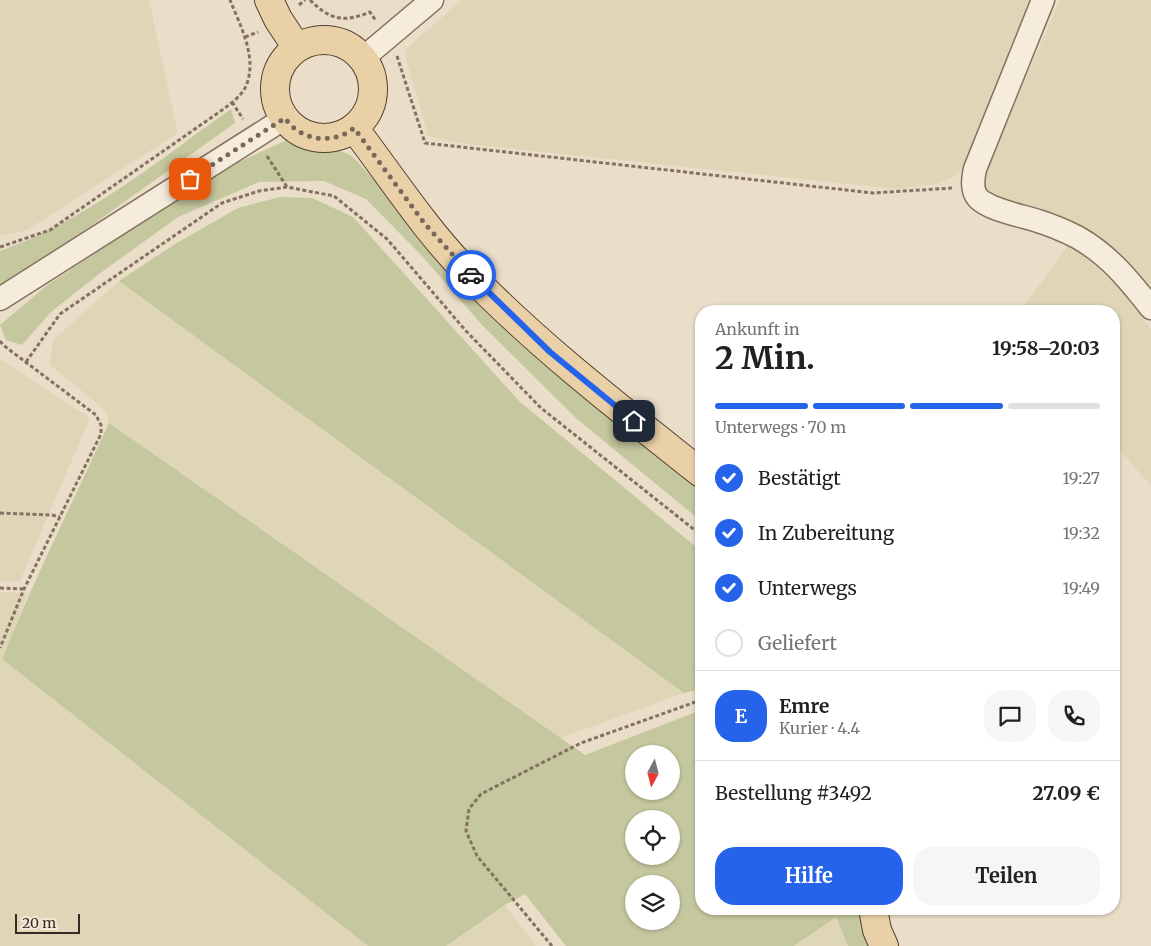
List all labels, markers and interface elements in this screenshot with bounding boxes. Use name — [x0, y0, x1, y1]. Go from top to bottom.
pin — [169, 158, 211, 200]
icon: bag — [176, 165, 204, 193]
courier — [446, 250, 496, 300]
icon: car — [457, 261, 485, 289]
text: Ankunft in — [715, 319, 800, 339]
text: 19:58–20:03 — [992, 336, 1100, 360]
text: 2 Min. — [715, 338, 815, 378]
pin — [613, 400, 655, 442]
icon: home — [620, 407, 648, 435]
text: Unterwegs · 70 m — [715, 417, 846, 437]
icon: check — [715, 464, 743, 492]
text: Bestätigt — [758, 466, 841, 490]
text: 19:27 — [1062, 468, 1100, 488]
icon: check — [715, 519, 743, 547]
text: In Zubereitung — [758, 521, 894, 545]
text: 19:32 — [1063, 523, 1100, 543]
icon: check — [715, 574, 743, 602]
text: Unterwegs — [758, 576, 857, 600]
text: 19:49 — [1063, 578, 1100, 598]
text: Geliefert — [758, 631, 837, 655]
button: chat — [984, 690, 1036, 742]
button: phone — [1048, 690, 1100, 742]
text: Emre — [779, 694, 829, 718]
text: E — [735, 704, 747, 728]
text: Kurier · 4.4 — [779, 718, 860, 738]
north arrow — [625, 745, 680, 800]
map controls — [625, 745, 680, 930]
text: Bestellung #3492 — [715, 781, 872, 805]
text: 27.09 € — [1032, 781, 1100, 805]
button: locate — [625, 810, 680, 865]
button: Hilfe — [715, 847, 903, 905]
button: Teilen — [913, 847, 1100, 905]
button: layers — [625, 875, 680, 930]
scale bar — [15, 911, 80, 934]
text: 20 m — [22, 914, 56, 932]

